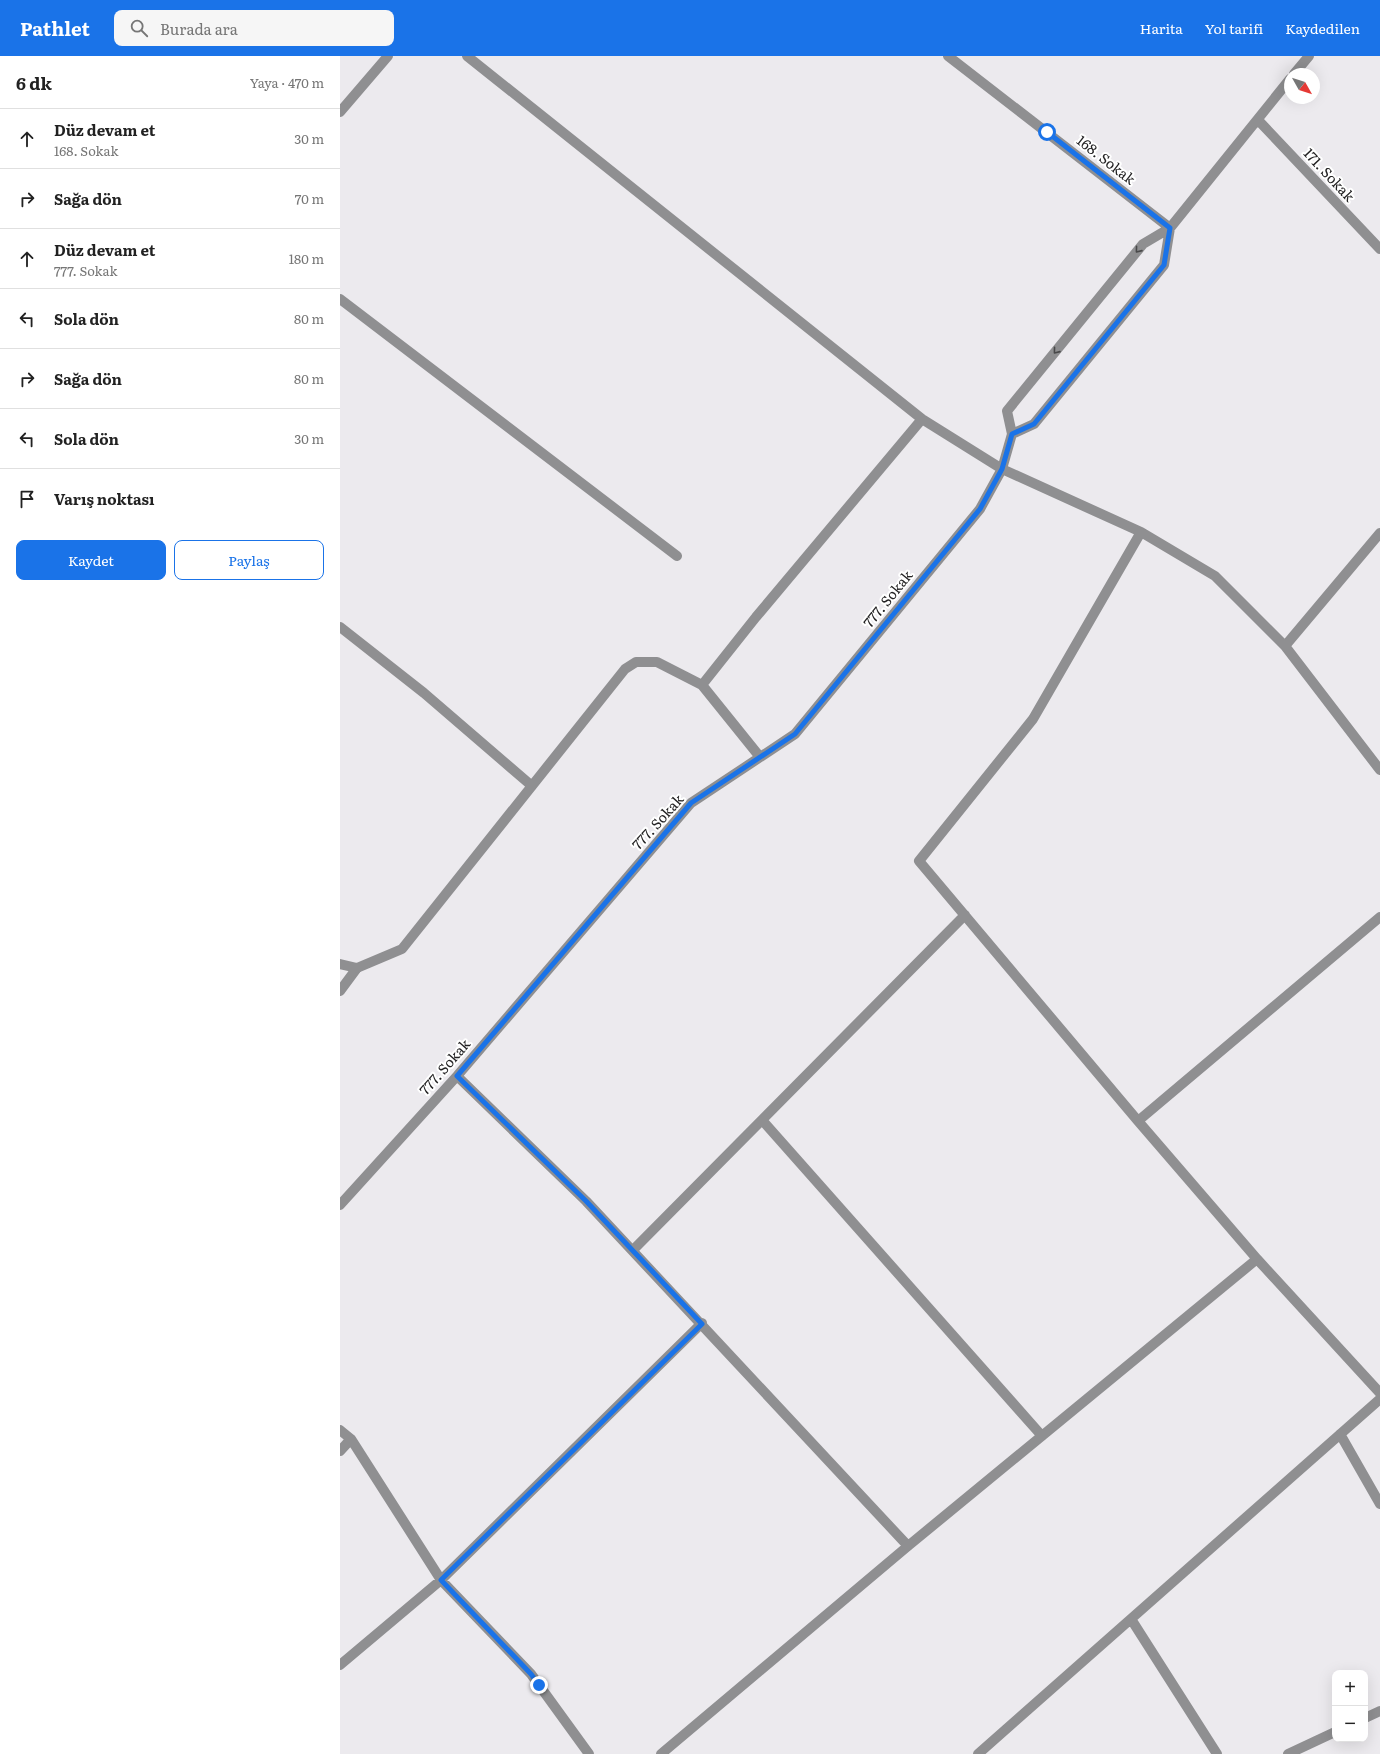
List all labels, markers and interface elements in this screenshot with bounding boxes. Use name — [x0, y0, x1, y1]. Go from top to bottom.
search box — [114, 10, 394, 46]
text: Pathlet — [20, 14, 90, 42]
icon: search — [128, 17, 150, 39]
text: Burada ara — [160, 17, 238, 40]
text: Harita — [1140, 18, 1183, 38]
text: Yol tarifi — [1205, 18, 1263, 38]
text: Kaydedilen — [1285, 18, 1360, 38]
north arrow — [1284, 68, 1320, 104]
text: 6 dk — [16, 70, 52, 95]
text: Yaya · 470 m — [250, 73, 324, 92]
text: Düz devam et — [54, 118, 155, 141]
route start — [1038, 123, 1056, 141]
icon: ahead — [16, 128, 38, 150]
text: 30 m — [294, 129, 324, 148]
street label: 168. Sokak — [1073, 130, 1140, 189]
text: 168. Sokak — [54, 141, 118, 160]
street label: 171. Sokak — [1300, 143, 1360, 206]
text: Sağa dön — [54, 187, 122, 210]
icon: right — [16, 188, 38, 210]
text: 70 m — [295, 189, 324, 208]
text: Düz devam et — [54, 238, 155, 261]
one-way arrow — [1136, 245, 1143, 252]
icon: ahead — [16, 248, 38, 270]
text: 180 m — [289, 249, 324, 268]
text: 777. Sokak — [54, 261, 117, 280]
text: Sola dön — [54, 307, 119, 330]
icon: left — [16, 308, 38, 330]
text: 80 m — [294, 309, 324, 328]
one-way arrow — [1054, 346, 1061, 353]
text: Sağa dön — [54, 367, 122, 390]
icon: right — [16, 368, 38, 390]
text: 80 m — [294, 369, 324, 388]
text: Sola dön — [54, 427, 119, 450]
icon: left — [16, 428, 38, 450]
text: 30 m — [294, 429, 324, 448]
text: Varış noktası — [54, 487, 154, 510]
icon: arrive — [16, 488, 38, 510]
button: Kaydet — [16, 540, 166, 580]
button: Paylaş — [174, 540, 324, 580]
street label: 777. Sokak — [858, 565, 917, 631]
street label: 777. Sokak — [627, 789, 688, 853]
street label: 777. Sokak — [414, 1034, 475, 1099]
map controls — [1332, 1670, 1368, 1742]
button: + — [1332, 1670, 1368, 1706]
route end — [530, 1676, 548, 1694]
button: − — [1332, 1706, 1368, 1742]

